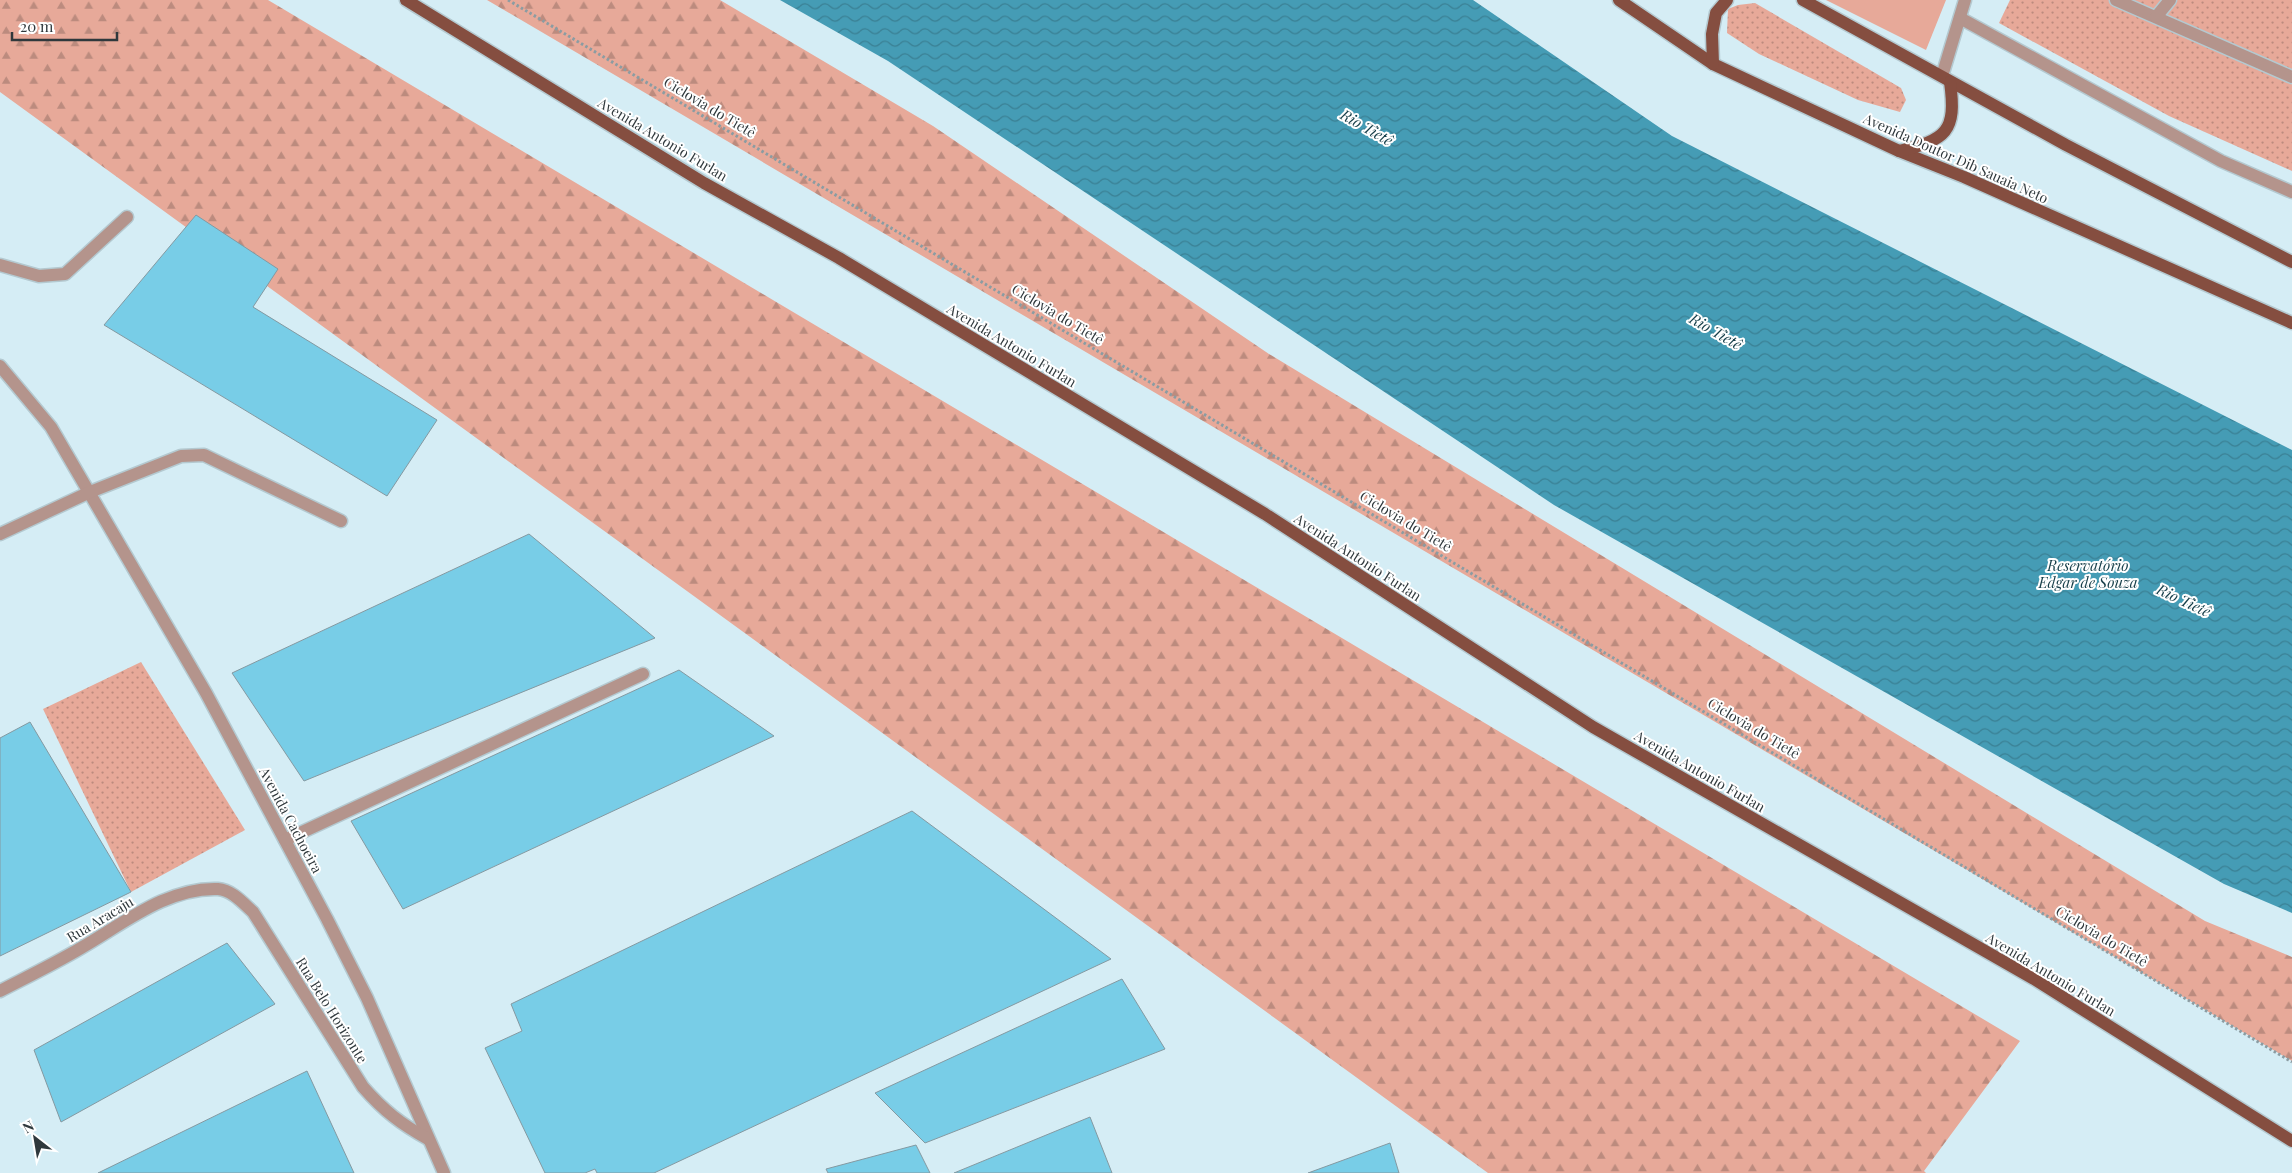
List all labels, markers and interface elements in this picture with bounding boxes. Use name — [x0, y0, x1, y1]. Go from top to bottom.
scale bar — [12, 10, 118, 42]
text: 20 m — [20, 16, 54, 36]
street label: Ciclovia do Tietê — [660, 72, 760, 142]
street label: Avenida Antonio Furlan — [594, 92, 732, 186]
water label: Rio Tietê — [1336, 104, 1398, 151]
street label: Avenida Doutor Dib Sauaia Neto — [1860, 108, 2052, 208]
street label: Ciclovia do Tietê — [1008, 279, 1108, 349]
street label: Avenida Antonio Furlan — [943, 298, 1081, 392]
water label: Rio Tietê — [1685, 308, 1747, 355]
street label: Ciclovia do Tietê — [1356, 486, 1456, 556]
street label: Avenida Antonio Furlan — [1290, 508, 1426, 606]
water label: Reservatório Edgar de Souza — [2037, 555, 2138, 592]
water label: Rio Tietê — [2153, 578, 2216, 622]
street label: Ciclovia do Tietê — [1704, 693, 1804, 763]
street label: Avenida Antonio Furlan — [1630, 725, 1769, 817]
street label: Avenida Cachoeira — [255, 763, 327, 876]
street label: Rua Aracaju — [63, 892, 137, 946]
street label: Ciclovia do Tietê — [2052, 901, 2152, 971]
street label: Avenida Antonio Furlan — [1982, 927, 2120, 1021]
street label: Rua Belo Horizonte — [292, 953, 372, 1067]
north arrow — [10, 1113, 60, 1163]
text: N — [19, 1116, 37, 1137]

